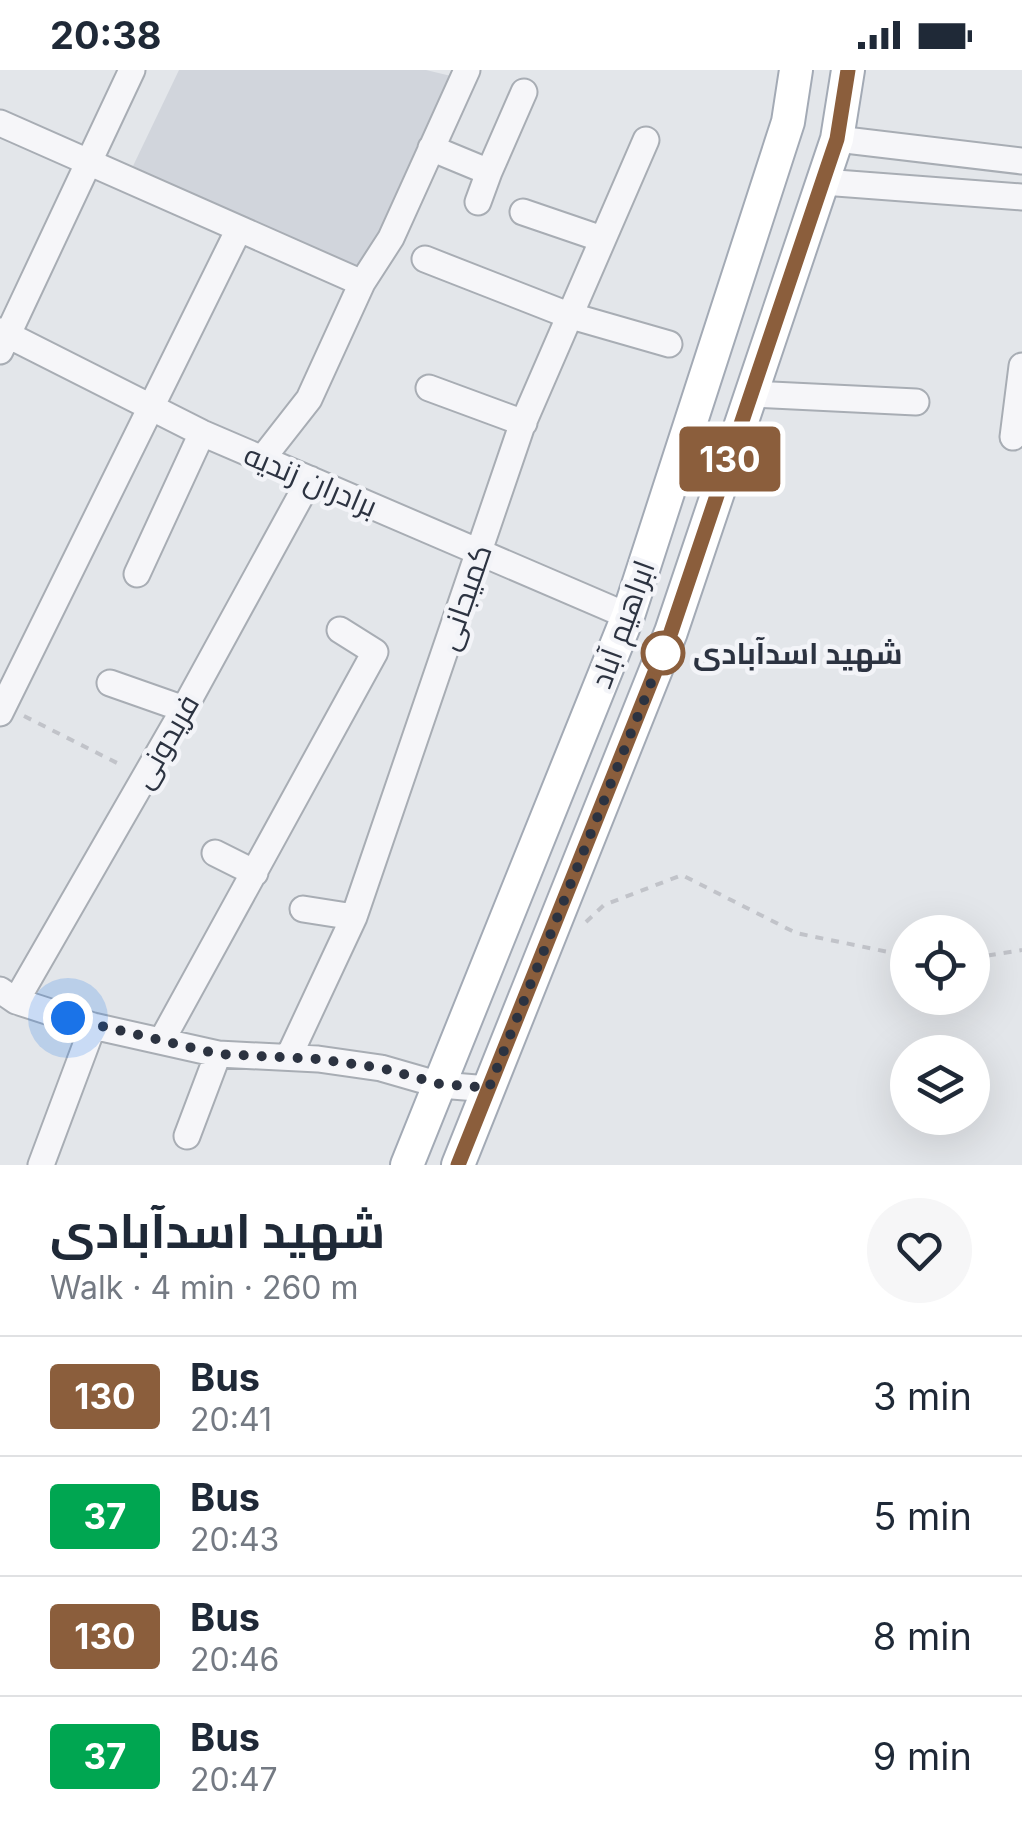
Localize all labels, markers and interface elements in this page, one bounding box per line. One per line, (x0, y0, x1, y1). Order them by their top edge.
text: 20:38 (50, 12, 162, 58)
line badge: 130 (672, 426, 788, 492)
street label: برادران زندیه (239, 436, 383, 524)
text: 130 (699, 438, 761, 480)
street label: کمیجانی (429, 539, 500, 655)
street label: ابراهیم آباد (582, 555, 665, 694)
marker: شهید اسدآبادی (642, 632, 684, 674)
place label: شهید اسدآبادی (693, 635, 902, 672)
street label: فریدونی (124, 688, 207, 795)
map controls (890, 915, 990, 1135)
button: locate (890, 915, 990, 1015)
your location (43, 993, 93, 1043)
button: layers (890, 1035, 990, 1135)
button: heart (867, 1198, 972, 1303)
text: شهید اسدآبادی (50, 1201, 385, 1260)
text: Walk · 4 min · 260 m (50, 1268, 359, 1307)
text: Bus (190, 1354, 260, 1400)
text: 3 min (873, 1373, 972, 1419)
text: 130 (74, 1375, 136, 1417)
text: 20:41 (190, 1400, 272, 1439)
text: Bus (190, 1474, 260, 1520)
text: 5 min (873, 1493, 972, 1539)
text: 37 (84, 1495, 126, 1537)
text: 20:43 (190, 1520, 279, 1559)
text: Bus (190, 1594, 260, 1640)
text: 8 min (873, 1613, 972, 1659)
text: 130 (74, 1615, 136, 1657)
text: 20:46 (190, 1640, 279, 1679)
text: Bus (190, 1714, 260, 1760)
text: 9 min (873, 1733, 972, 1779)
text: 37 (84, 1735, 126, 1777)
text: 20:47 (190, 1760, 278, 1799)

